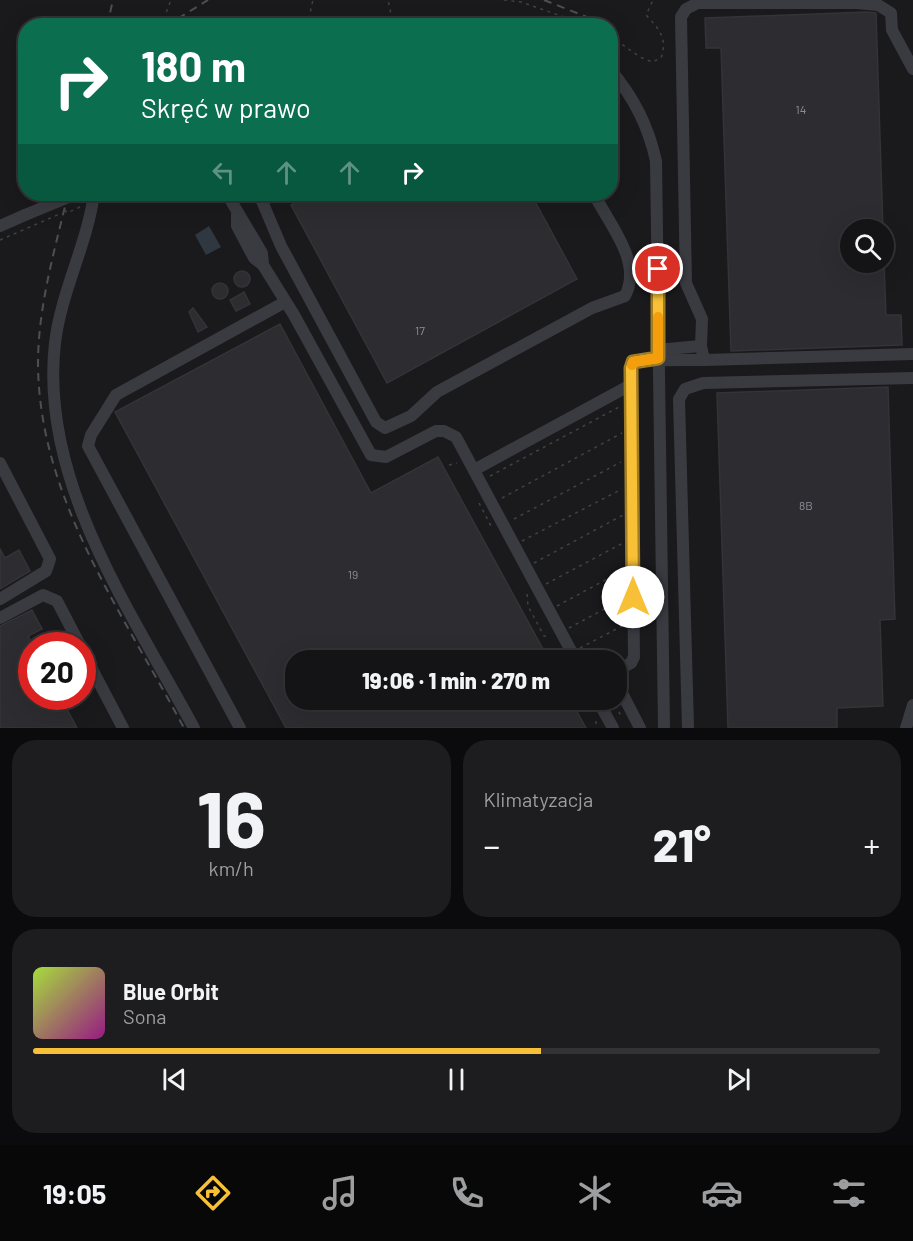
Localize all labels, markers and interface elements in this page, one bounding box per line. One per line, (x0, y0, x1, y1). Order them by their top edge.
text: 180 m (141, 40, 246, 90)
icon: right (42, 42, 120, 120)
text: Skręć w prawo (141, 91, 311, 123)
house number: 14 (796, 102, 806, 116)
icon: left (207, 156, 240, 189)
icon: ahead (270, 156, 303, 189)
icon: ahead (333, 156, 366, 189)
icon: right (396, 156, 429, 189)
map controls (840, 219, 894, 273)
button: search (840, 219, 894, 273)
pin (632, 243, 683, 294)
icon: arrive (641, 252, 674, 285)
house number: 17 (415, 323, 425, 337)
house number: 8B (799, 498, 813, 512)
position arrow (601, 565, 665, 629)
house number: 19 (348, 567, 358, 581)
speed limit sign: 20 (18, 632, 96, 710)
text: 19:06 · 1 min · 270 m (362, 667, 550, 693)
text: 16 (197, 770, 266, 864)
text: Klimatyzacja (484, 787, 593, 811)
text: 21° (653, 817, 711, 871)
text: − (484, 825, 500, 865)
text: + (863, 825, 880, 865)
text: km/h (209, 856, 254, 880)
text: Blue Orbit (123, 978, 219, 1004)
text: Sona (123, 1004, 167, 1028)
icon: previous (158, 1063, 191, 1096)
icon: pause (440, 1063, 473, 1096)
icon: next (722, 1063, 755, 1096)
icon: directions (192, 1172, 234, 1214)
icon: music (319, 1172, 361, 1214)
icon: phone (446, 1172, 488, 1214)
icon: climate (574, 1172, 616, 1214)
icon: car (701, 1172, 743, 1214)
icon: filters (828, 1172, 870, 1214)
text: 19:05 (43, 1177, 106, 1209)

